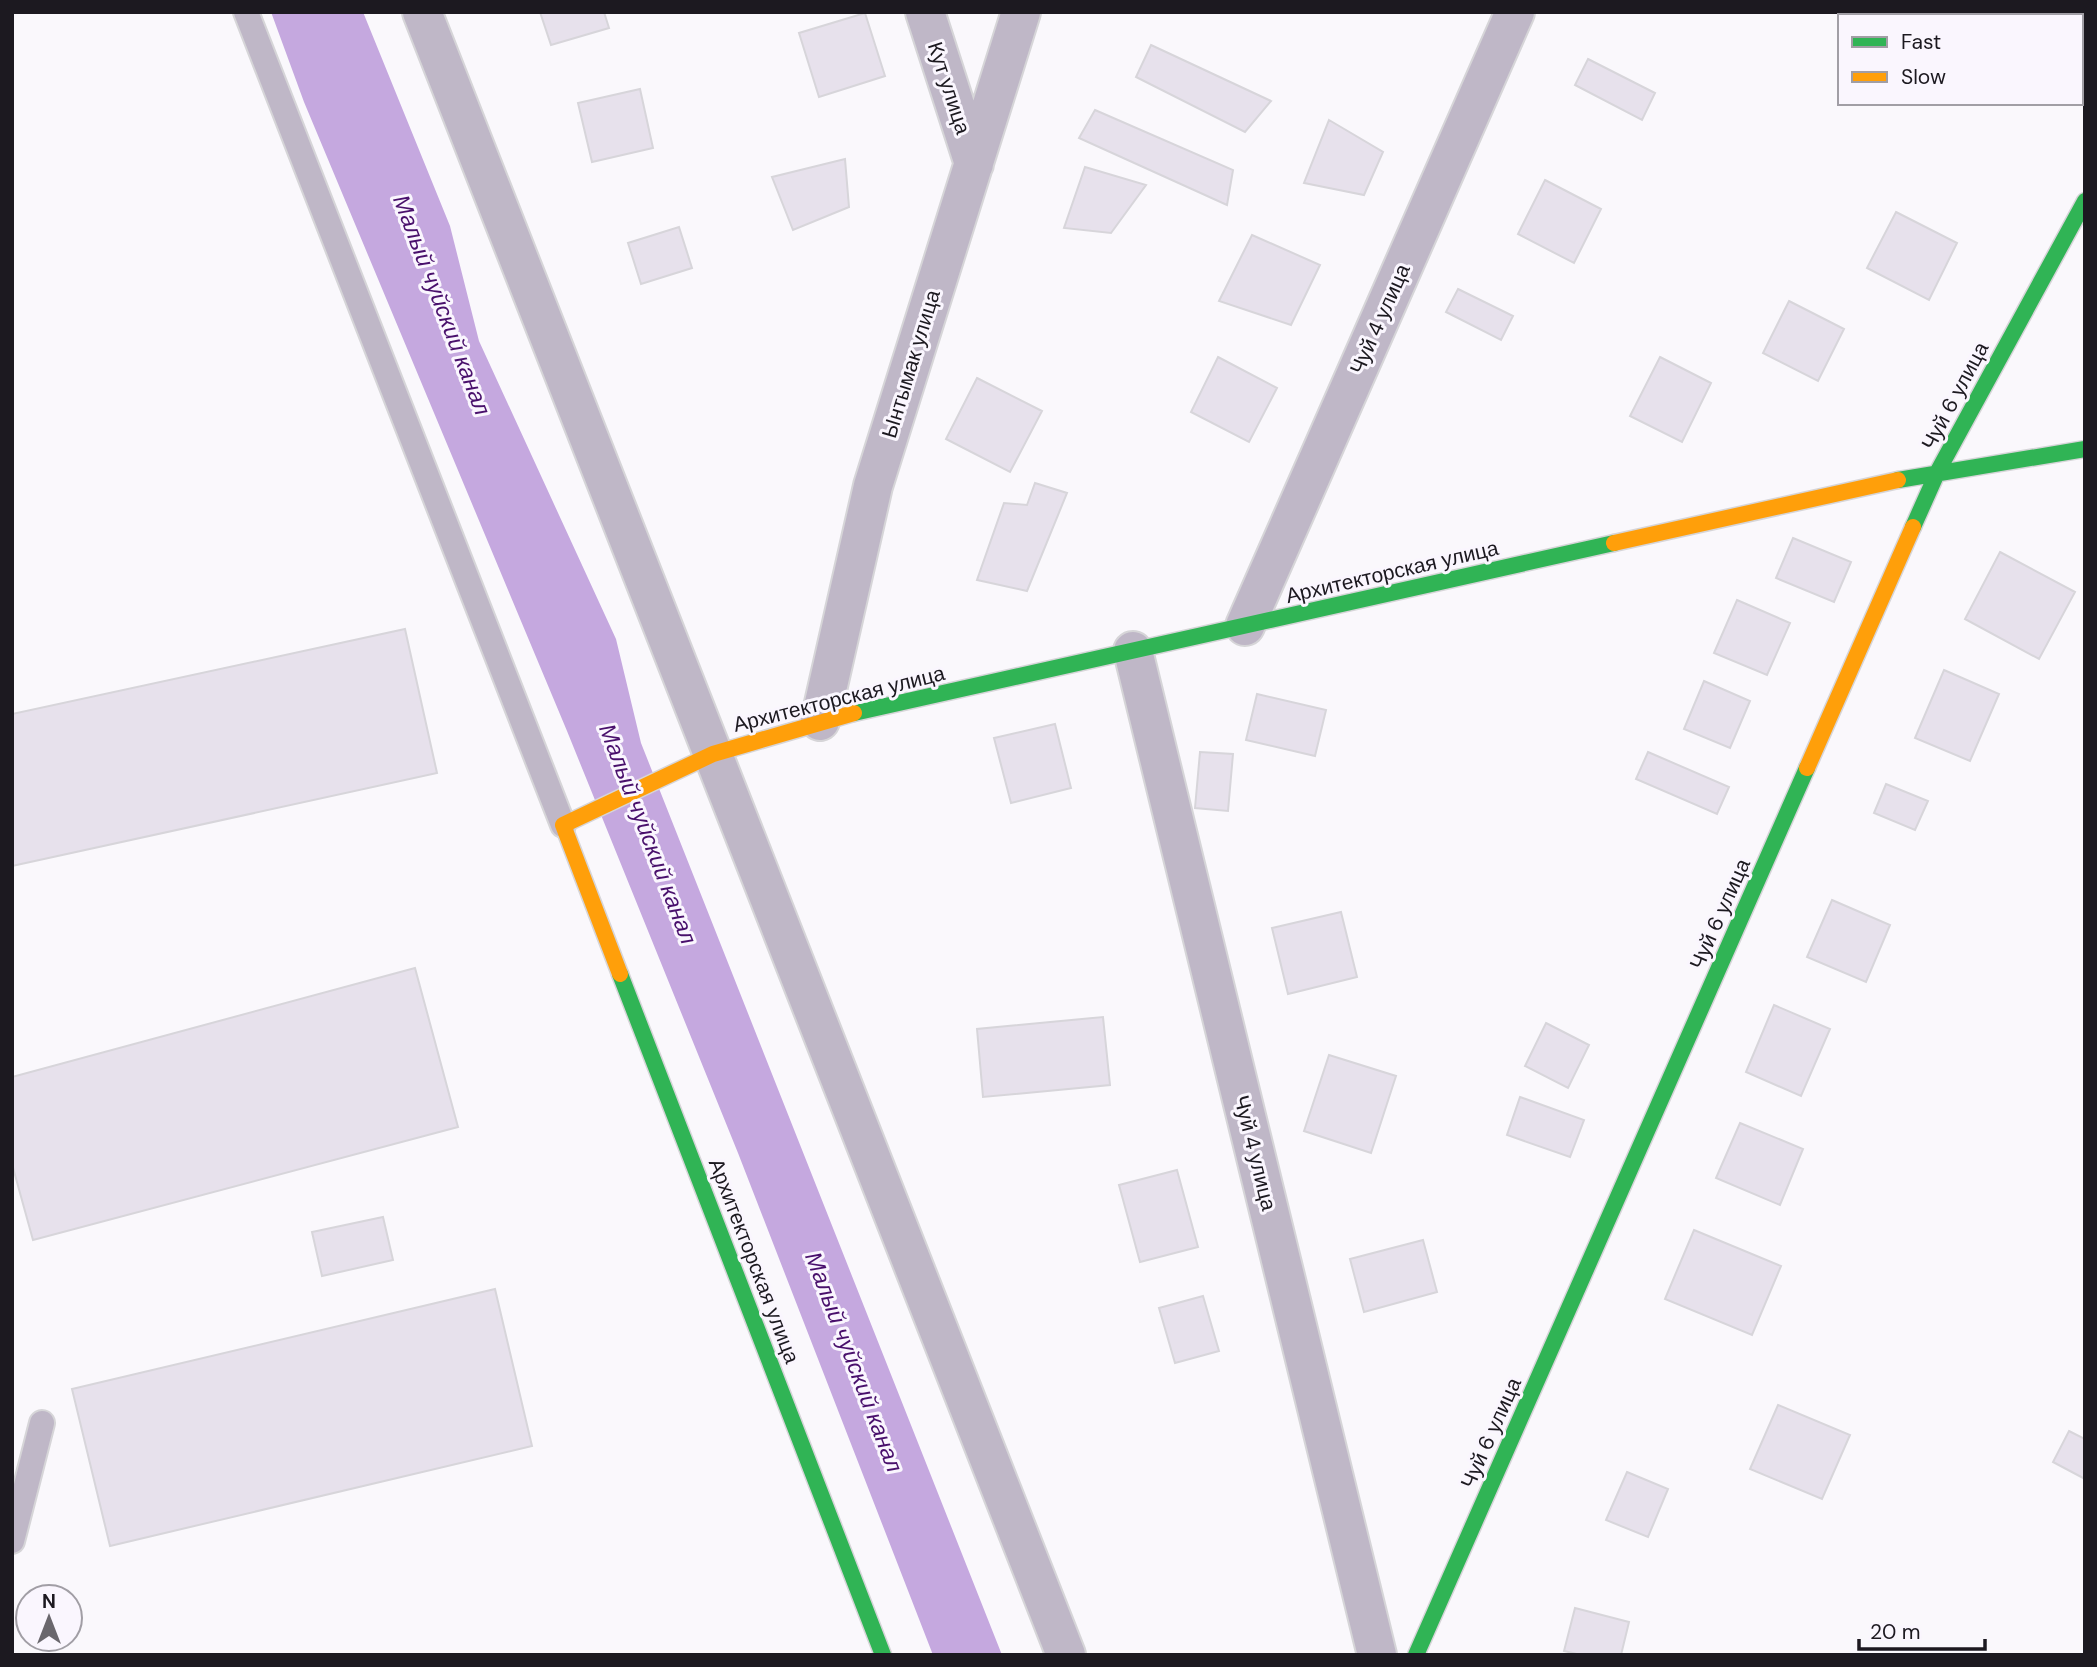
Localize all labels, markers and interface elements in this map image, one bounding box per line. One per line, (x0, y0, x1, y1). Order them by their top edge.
legend (1838, 14, 2083, 105)
text: Fast (1901, 28, 1941, 56)
street label: Кут улица (921, 38, 977, 138)
text: Slow (1901, 63, 1946, 91)
water label: Малый чуйский канал (386, 191, 498, 419)
street label: Чуй 4 улица (1343, 259, 1417, 379)
street label: Ынтымак улица (875, 286, 947, 442)
street label: Чуй 6 улица (1915, 337, 1995, 455)
street label: Архитекторская улица (1283, 534, 1501, 610)
street label: Архитекторская улица (730, 659, 948, 739)
water label: Малый чуйский канал (592, 720, 704, 948)
street label: Чуй 6 улица (1683, 854, 1757, 974)
street label: Чуй 4 улица (1227, 1092, 1283, 1214)
street label: Архитекторская улица (702, 1154, 806, 1368)
water label: Малый чуйский канал (798, 1248, 910, 1476)
street label: Чуй 6 улица (1454, 1373, 1528, 1493)
north arrow (14, 1583, 84, 1653)
text: N (42, 1589, 56, 1614)
scale bar (1859, 1608, 1985, 1652)
text: 20 m (1870, 1618, 1921, 1646)

